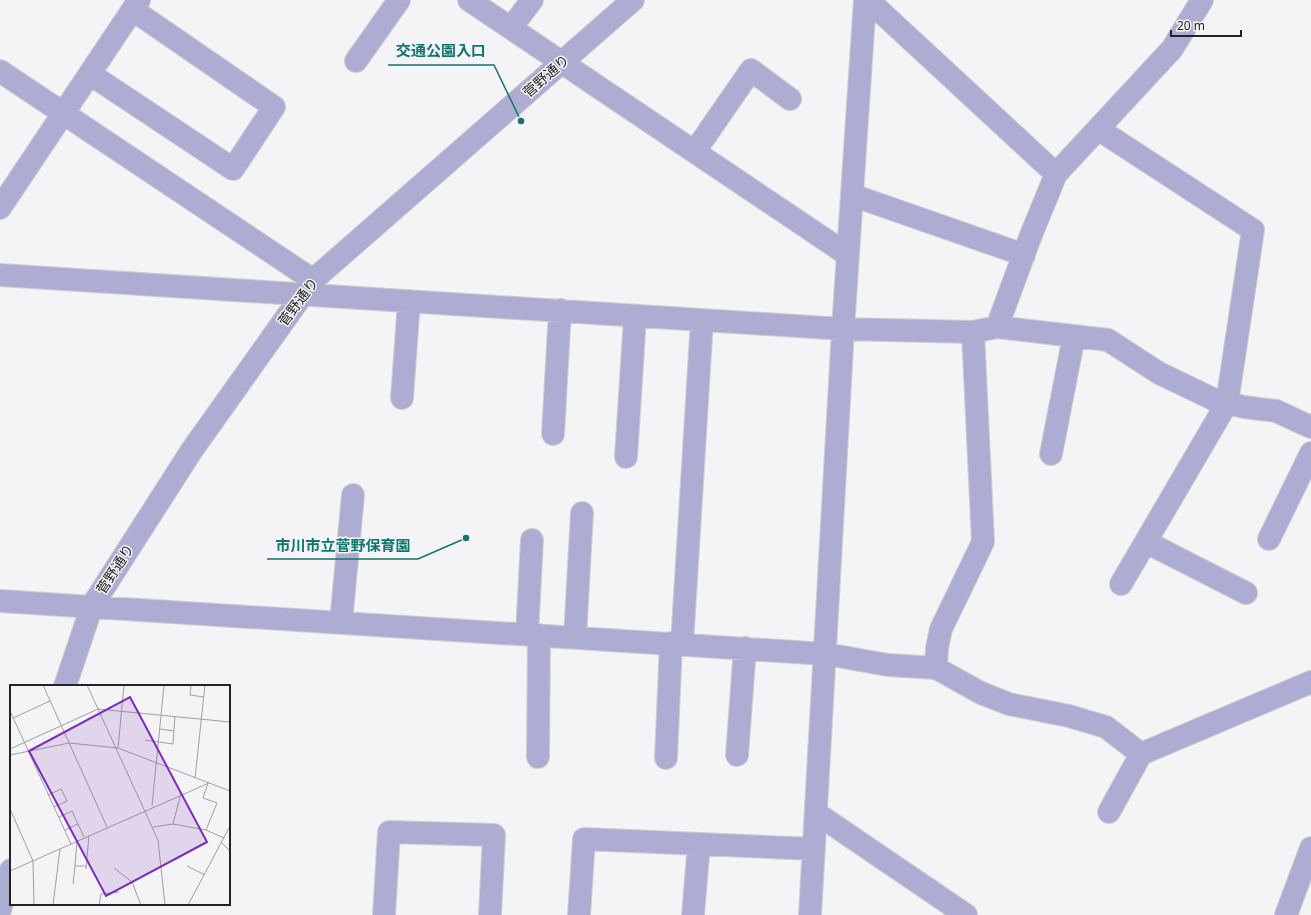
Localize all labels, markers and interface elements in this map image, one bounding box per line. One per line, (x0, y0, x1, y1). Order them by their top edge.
scale bar (1171, 12, 1241, 38)
text: 20 m (1177, 17, 1205, 34)
callout: 交通公園入口 (388, 38, 494, 65)
text: 交通公園入口 (396, 40, 486, 60)
street label: 菅野通り (518, 50, 573, 101)
street label: 菅野通り (273, 274, 322, 330)
callout: 市川市立菅野保育園 (267, 532, 418, 559)
text: 市川市立菅野保育園 (275, 535, 411, 555)
street label: 菅野通り (91, 540, 138, 597)
inset map (10, 685, 230, 905)

